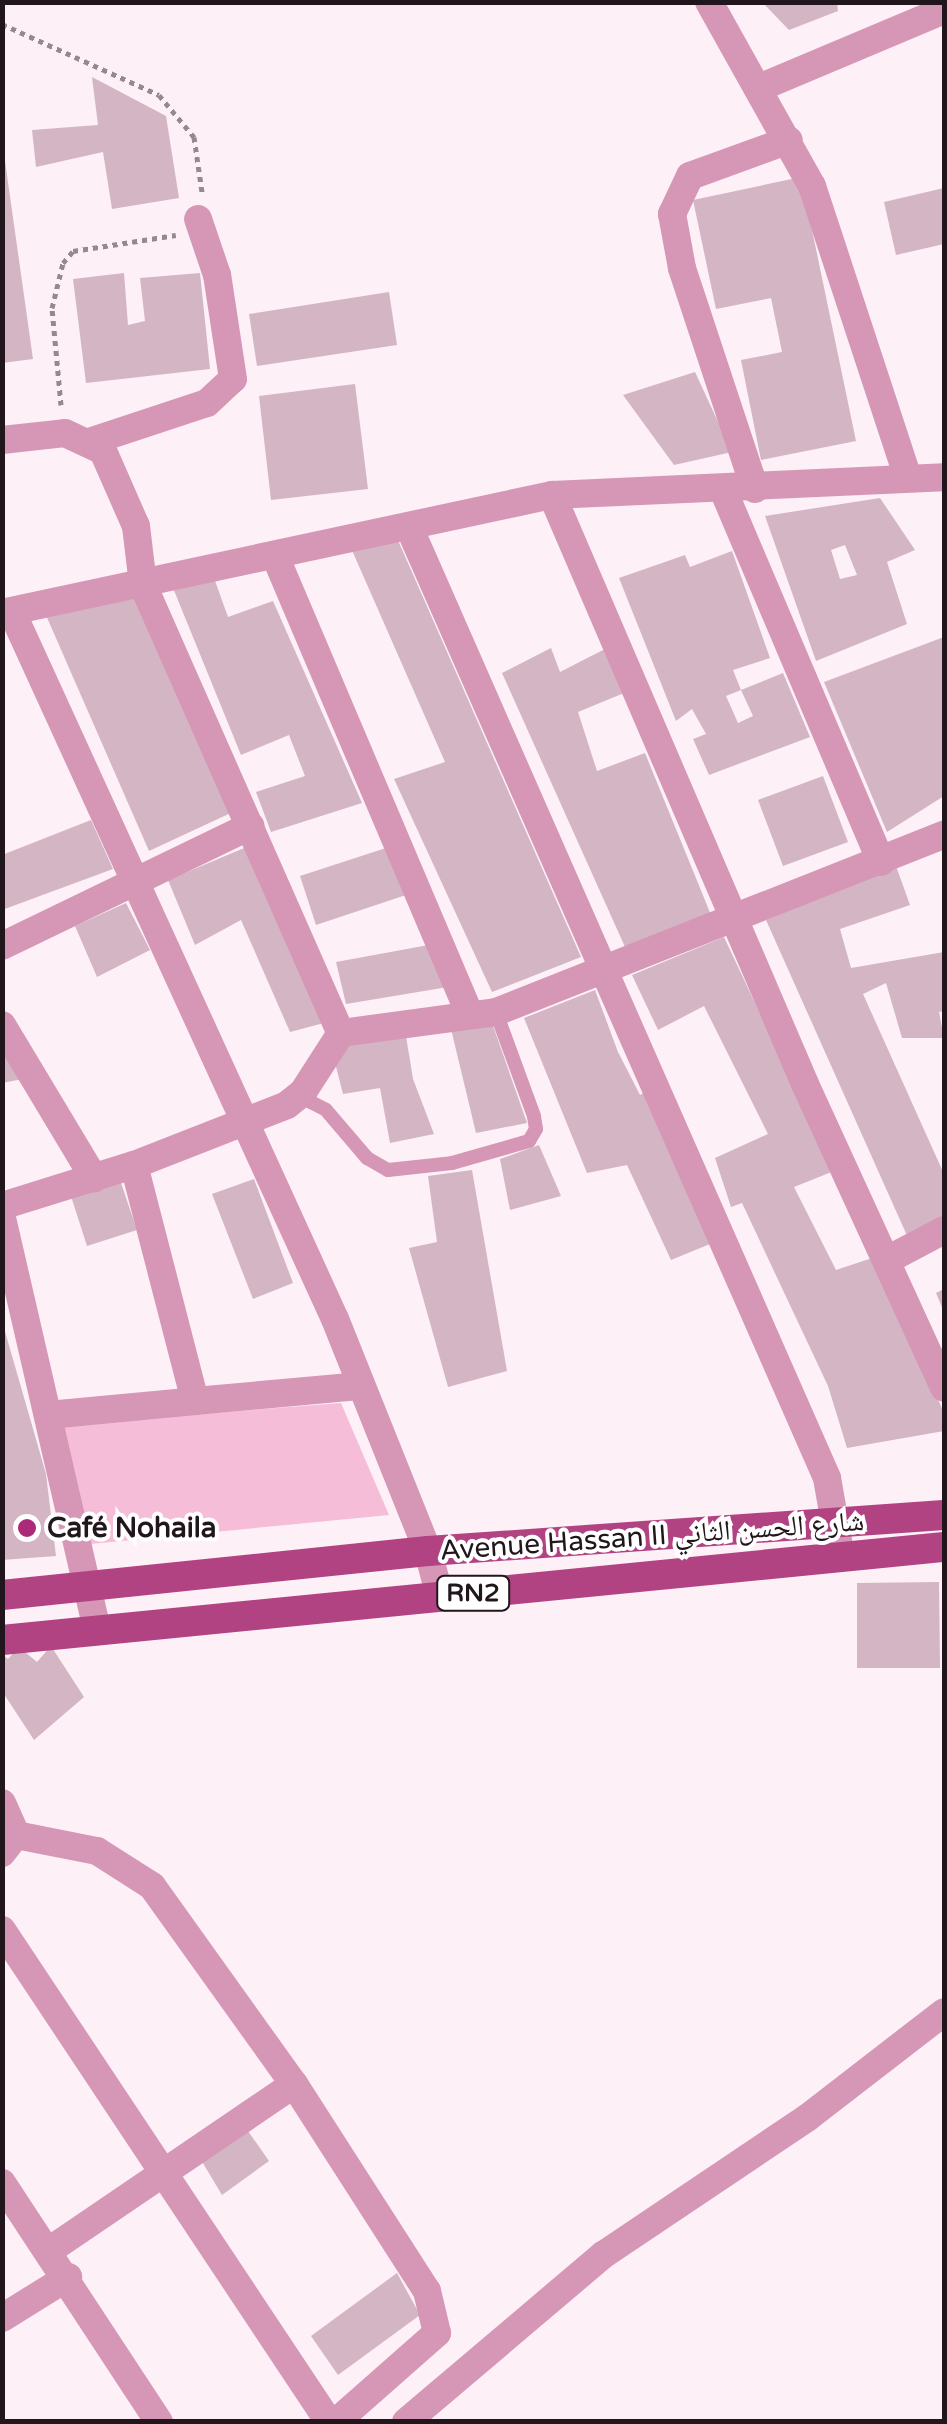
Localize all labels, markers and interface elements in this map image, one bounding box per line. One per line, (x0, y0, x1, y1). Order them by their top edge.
street label: Avenue Hassan II شارع الحسن الثاني (439, 1504, 865, 1568)
place label: Café Nohaila (47, 1511, 216, 1545)
marker: Café Nohaila (16, 1517, 38, 1539)
road number: RN2 (436, 1573, 510, 1613)

